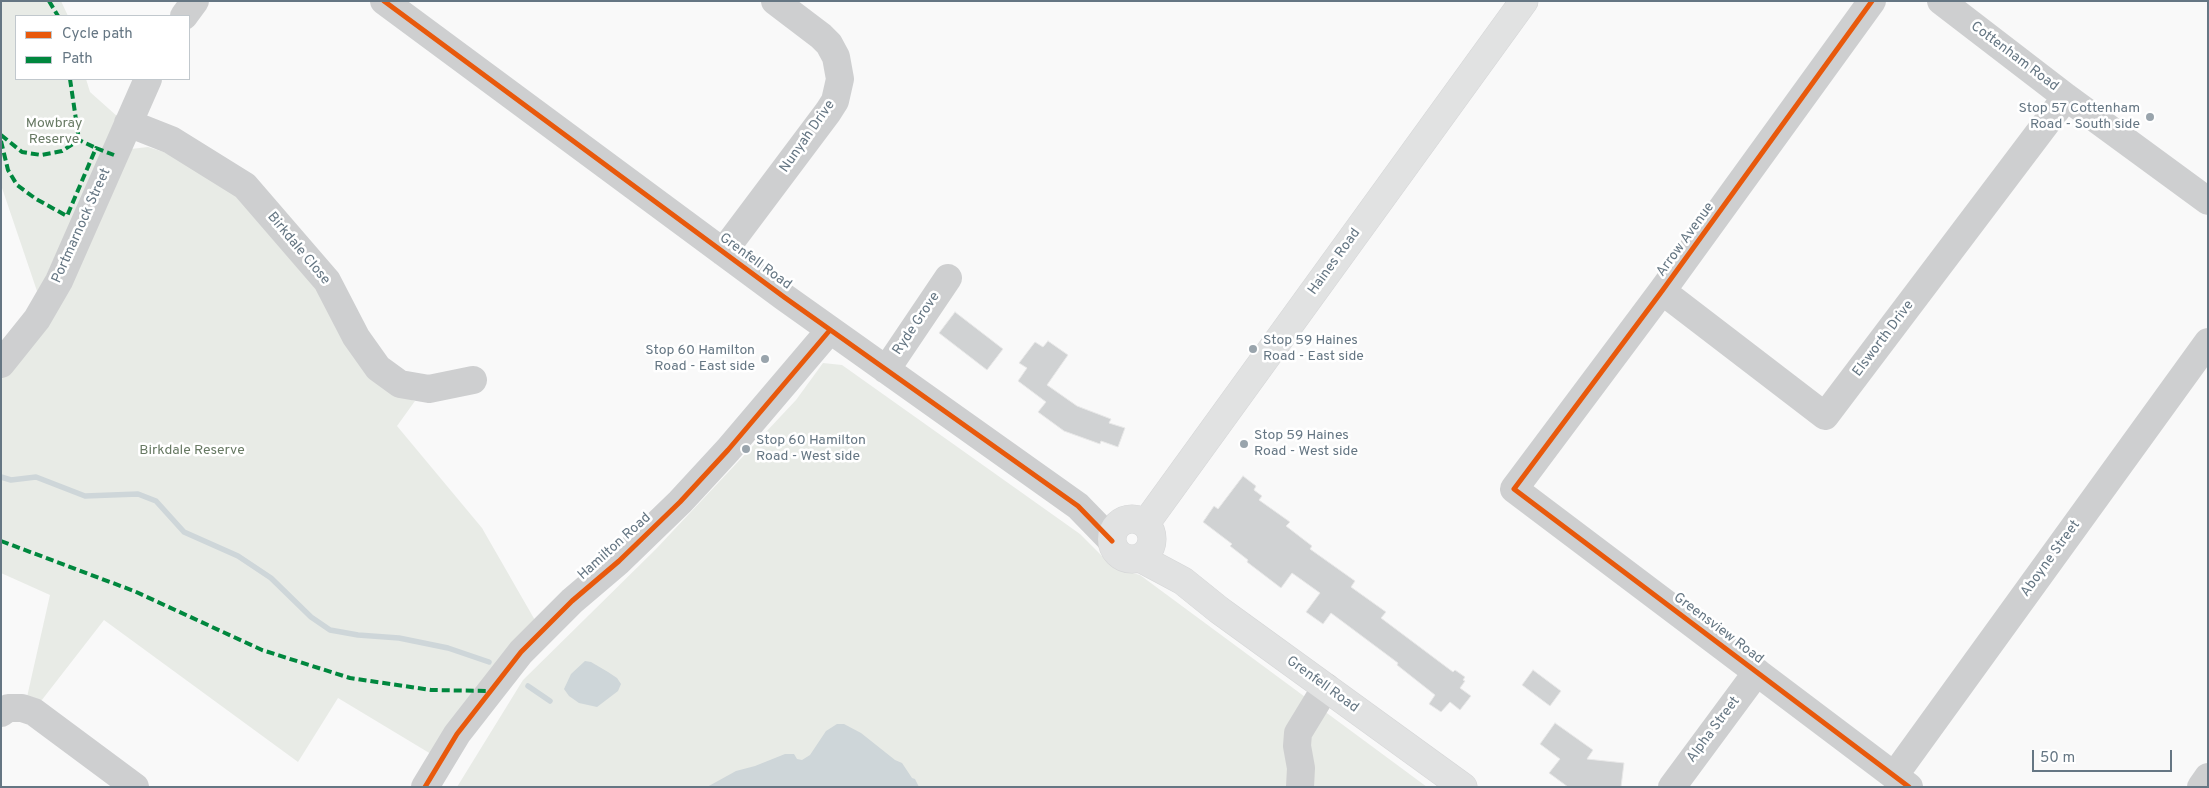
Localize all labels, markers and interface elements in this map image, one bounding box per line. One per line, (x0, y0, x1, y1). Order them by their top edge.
legend (15, 15, 190, 80)
street label: Cottenham Road (1967, 19, 2061, 95)
text: Cycle path (62, 25, 133, 44)
text: Path (62, 50, 93, 69)
street label: Nunyah Drive (777, 98, 839, 176)
place label: Stop 57 Cottenham Road - South side (2019, 101, 2140, 134)
marker: Stop 57 Cottenham Road - South side (2144, 111, 2156, 123)
park label: Mowbray Reserve (26, 116, 82, 148)
street label: Portmarnock Street (49, 166, 115, 286)
street label: Arrow Avenue (1653, 200, 1719, 280)
street label: Birkdale Close (263, 209, 333, 289)
street label: Haines Road (1305, 225, 1365, 299)
street label: Grenfell Road (716, 230, 794, 294)
street label: Ryde Grove (890, 289, 944, 359)
street label: Elsworth Drive (1850, 298, 1918, 380)
place label: Stop 59 Haines Road - East side (1263, 333, 1364, 366)
place label: Stop 60 Hamilton Road - East side (645, 343, 755, 376)
marker: Stop 59 Haines Road - East side (1247, 343, 1259, 355)
marker: Stop 60 Hamilton Road - East side (759, 353, 771, 365)
place label: Stop 59 Haines Road - West side (1254, 428, 1358, 461)
place label: Stop 60 Hamilton Road - West side (756, 433, 866, 466)
marker: Stop 59 Haines Road - West side (1238, 438, 1250, 450)
park label: Birkdale Reserve (139, 443, 245, 459)
marker: Stop 60 Hamilton Road - West side (740, 443, 752, 455)
street label: Hamilton Road (575, 510, 655, 584)
street label: Aboyne Street (2018, 518, 2084, 600)
street label: Greensview Road (1670, 590, 1766, 668)
street label: Grenfell Road (1283, 653, 1361, 717)
street label: Alpha Street (1684, 694, 1744, 766)
scale bar (2034, 740, 2174, 772)
text: 50 m (2040, 749, 2075, 768)

